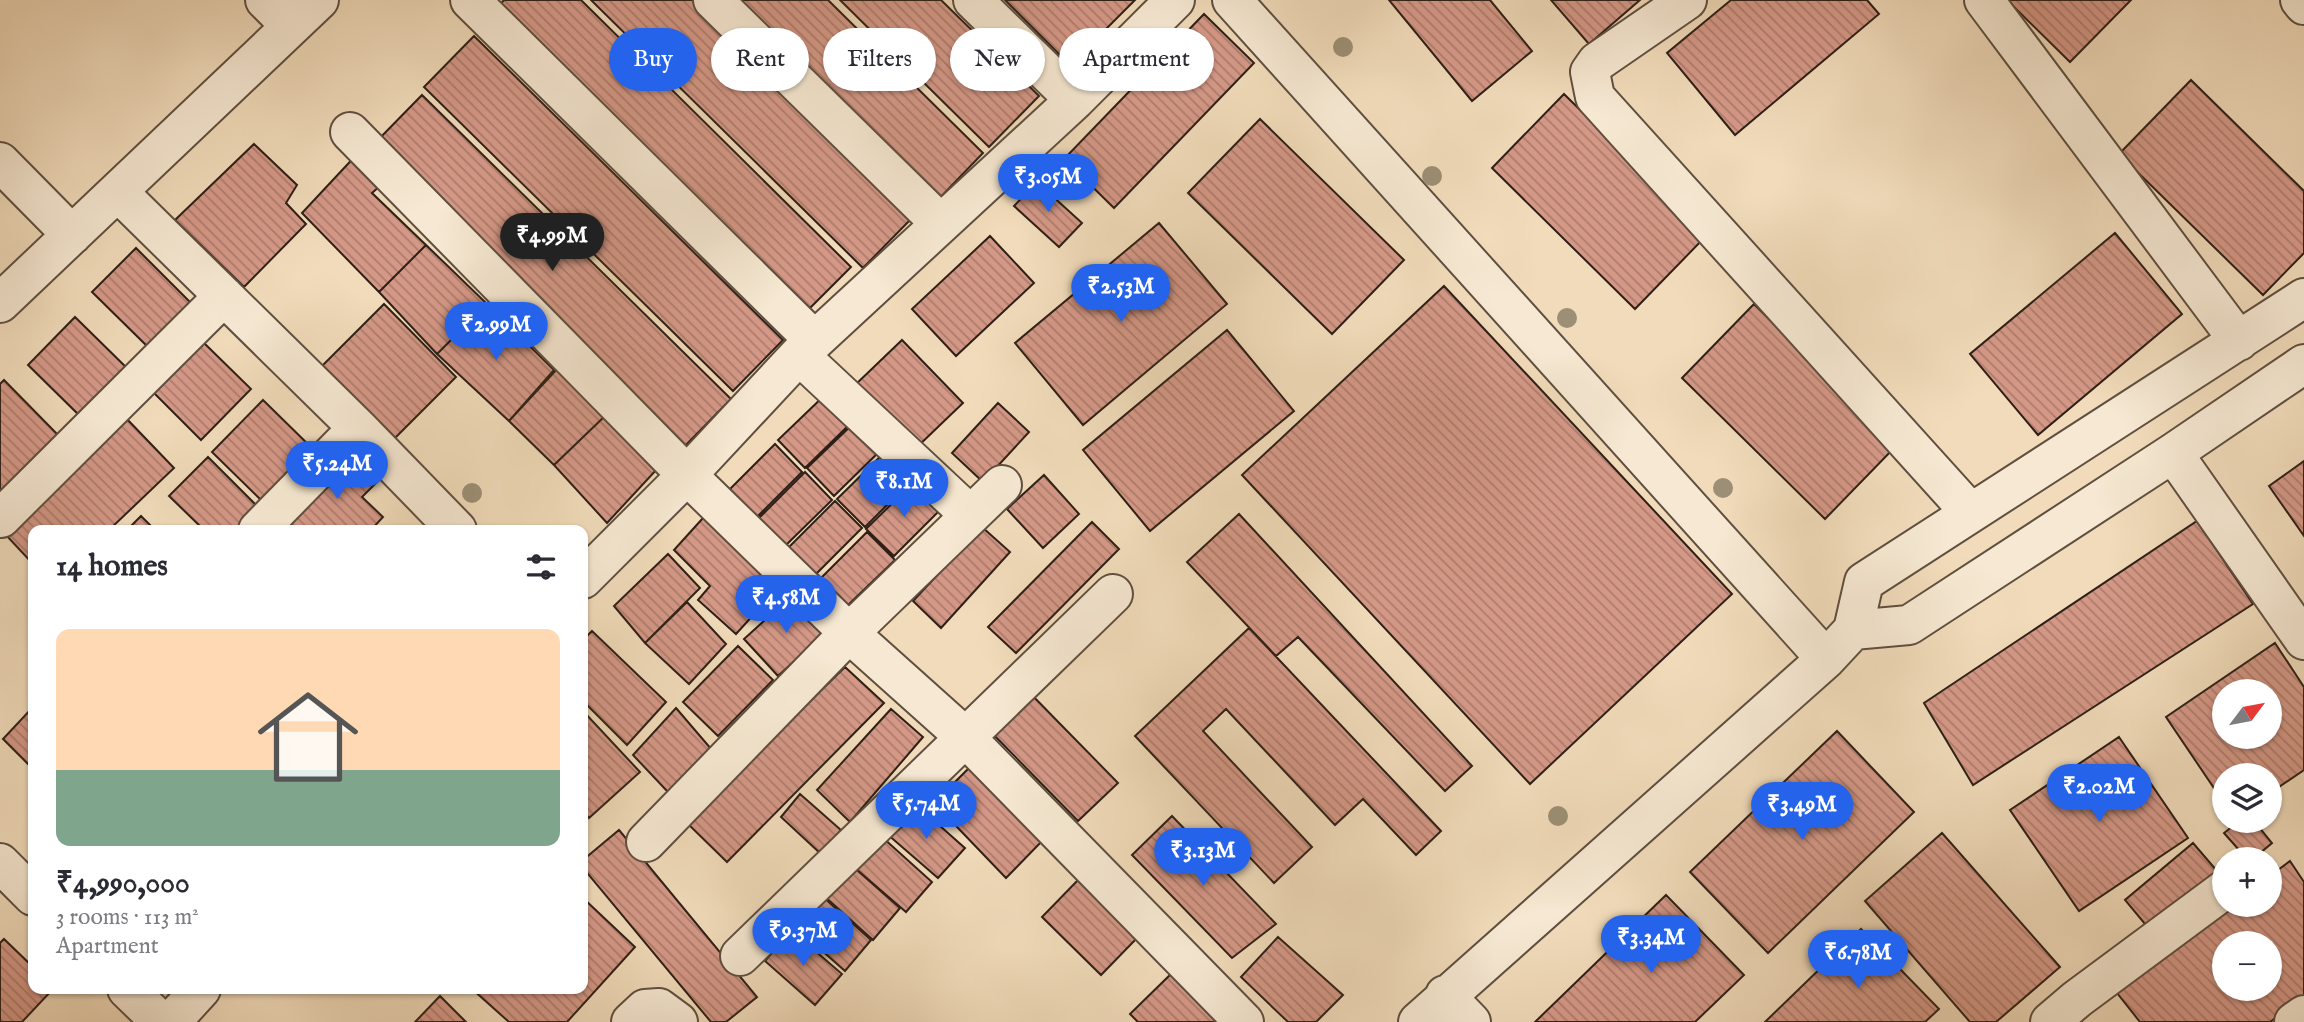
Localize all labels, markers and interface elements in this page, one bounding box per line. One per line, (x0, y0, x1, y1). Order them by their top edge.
chip: Buy (609, 28, 697, 91)
chip: Rent (711, 28, 809, 91)
chip: Filters (823, 28, 936, 91)
chip: New (950, 28, 1045, 91)
chip: Apartment (1059, 28, 1214, 91)
pin: ₹3.05M (991, 154, 1105, 214)
text: ₹3.05M (1014, 162, 1082, 191)
pin: ₹4.99M (495, 214, 609, 273)
text: ₹4.99M (516, 221, 588, 250)
pin: ₹2.53M (1064, 264, 1178, 324)
text: ₹2.53M (1087, 272, 1155, 301)
pin: ₹2.99M (439, 302, 553, 362)
text: ₹2.99M (461, 310, 531, 339)
pin: ₹5.24M (280, 442, 394, 501)
text: ₹5.24M (302, 449, 372, 478)
pin: ₹8.1M (855, 460, 953, 519)
text: ₹8.1M (875, 467, 933, 496)
text: 14 homes (56, 548, 168, 586)
icon: filters (522, 548, 560, 586)
pin: ₹4.58M (729, 576, 843, 635)
text: ₹4.58M (752, 583, 820, 612)
icon: home (245, 674, 371, 800)
north arrow (2212, 679, 2282, 749)
map controls (2212, 679, 2282, 1001)
button: layers (2212, 763, 2282, 833)
pin: ₹2.02M (2042, 764, 2156, 824)
text: ₹2.02M (2063, 772, 2135, 801)
pin: ₹5.74M (869, 782, 983, 841)
pin: ₹3.49M (1745, 782, 1859, 842)
text: ₹5.74M (892, 789, 960, 818)
text: ₹3.49M (1767, 790, 1837, 819)
pin: ₹3.13M (1146, 828, 1260, 888)
text: ₹3.13M (1170, 836, 1236, 865)
button: + (2212, 847, 2282, 917)
text: ₹4,990,000 (56, 865, 190, 903)
text: 3 rooms · 113 m² (56, 903, 199, 932)
pin: ₹9.37M (746, 908, 860, 968)
text: ₹9.37M (768, 916, 838, 945)
pin: ₹3.34M (1594, 916, 1708, 975)
text: ₹3.34M (1617, 923, 1685, 952)
pin: ₹6.78M (1801, 930, 1915, 990)
button: − (2212, 931, 2282, 1001)
text: Apartment (56, 932, 159, 961)
text: ₹6.78M (1824, 938, 1892, 967)

